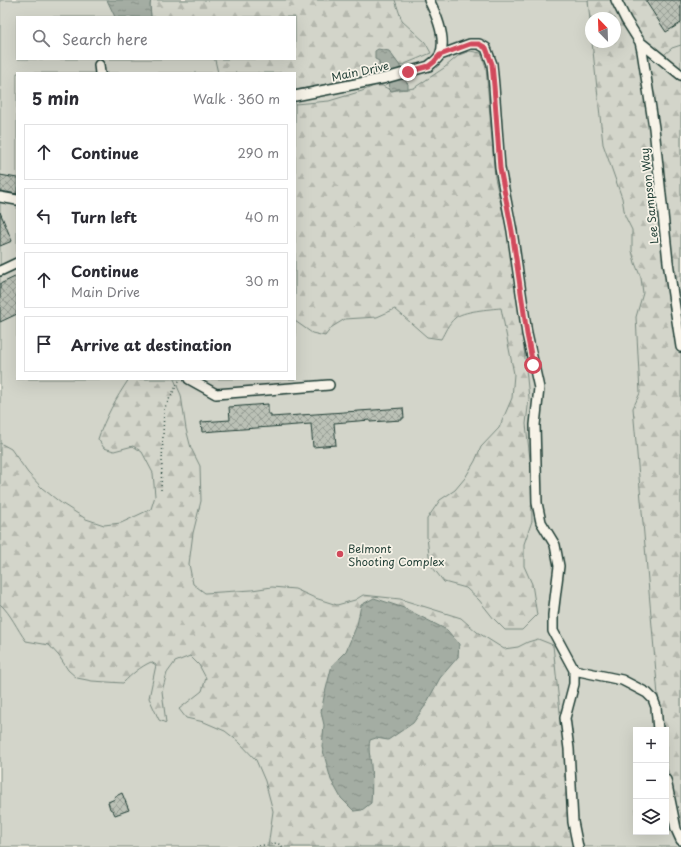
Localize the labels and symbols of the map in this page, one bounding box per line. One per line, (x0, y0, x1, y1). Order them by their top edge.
north arrow (585, 12, 621, 48)
street label: Main Drive (330, 57, 390, 85)
route end (399, 63, 417, 81)
street label: Lee Sampson Way (636, 147, 662, 245)
route start (524, 356, 542, 374)
place label: Belmont Shooting Complex (348, 540, 445, 570)
marker: Belmont Shooting Complex (335, 549, 345, 559)

